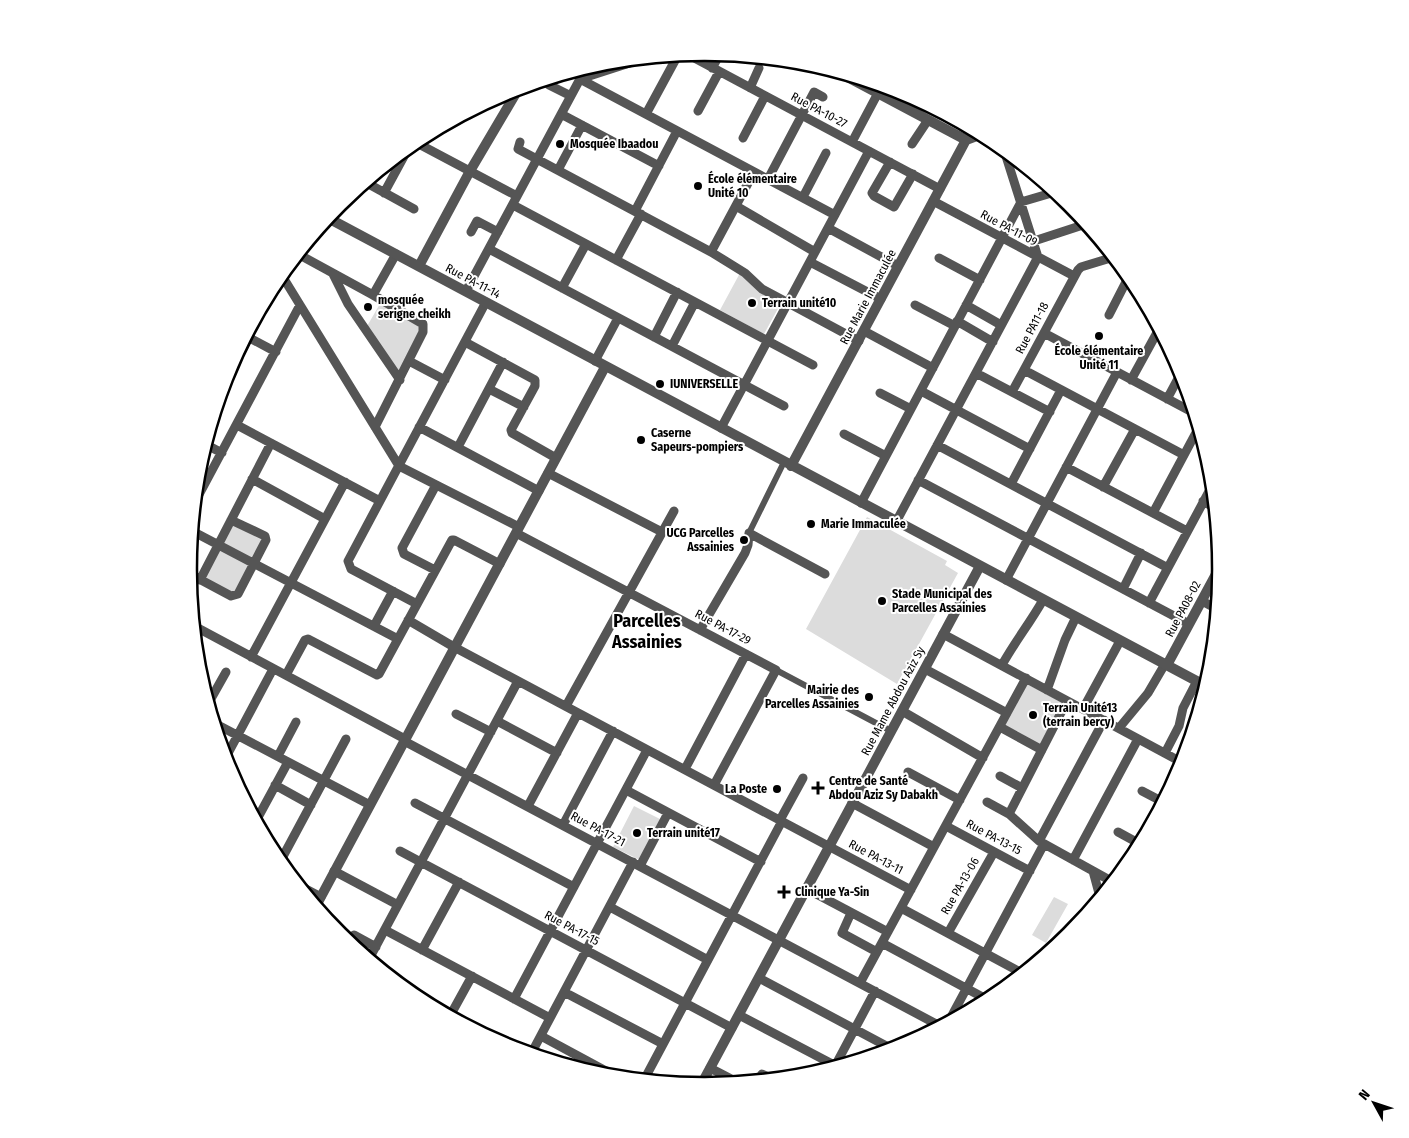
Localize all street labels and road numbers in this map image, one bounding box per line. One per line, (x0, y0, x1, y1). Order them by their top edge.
street label: Rue PA-10-27 (789, 89, 850, 131)
street label: Rue PA-11-09 (978, 207, 1040, 249)
street label: Rue Marie Immaculée (837, 247, 899, 347)
street label: Rue PA-11-14 (443, 261, 503, 301)
street label: Rue PA11-18 (1013, 300, 1051, 356)
street label: Rue PA08-02 (1162, 579, 1204, 639)
street label: Rue PA-17-29 (693, 606, 753, 648)
street label: Rue Mame Abdou Aziz Sy (858, 644, 928, 758)
street label: Rue PA-17-21 (568, 809, 628, 849)
street label: Rue PA-13-15 (964, 817, 1025, 858)
street label: Rue PA-13-11 (846, 837, 906, 877)
street label: Rue PA-13-06 (938, 855, 982, 917)
street label: Rue PA-17-15 (542, 908, 602, 949)

